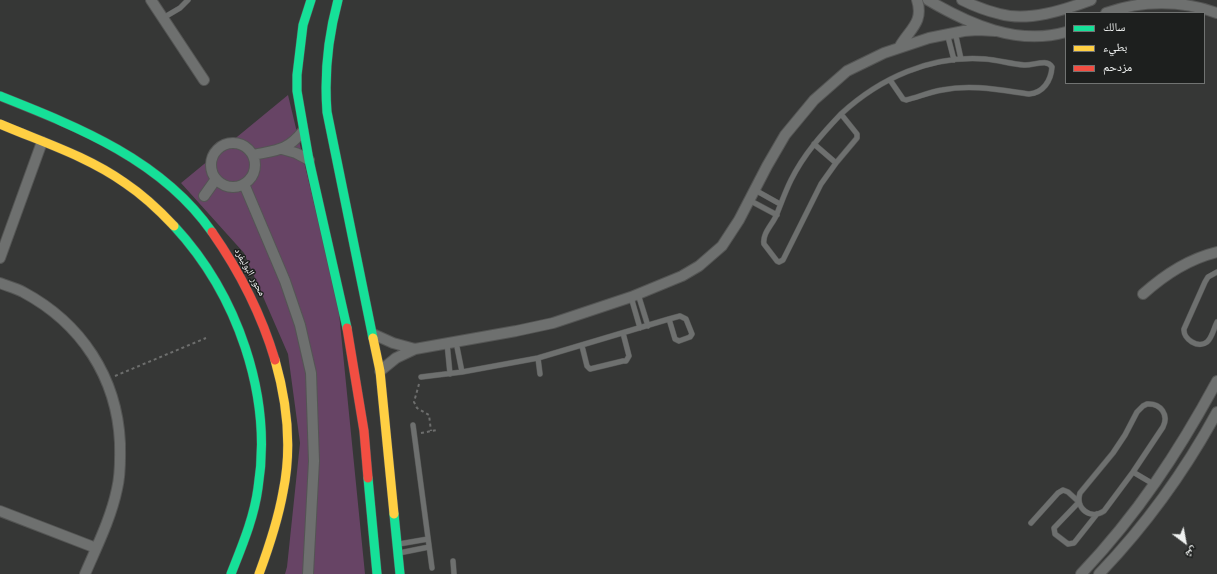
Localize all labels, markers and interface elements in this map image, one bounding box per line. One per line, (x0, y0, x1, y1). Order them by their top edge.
legend (1065, 12, 1205, 84)
text: سالك (1103, 20, 1125, 34)
text: بطيء (1103, 40, 1127, 54)
text: مزدحم (1103, 60, 1132, 74)
street label: محور البوليفرد (232, 246, 268, 298)
north arrow (1165, 522, 1205, 562)
text: ش (1183, 544, 1200, 561)

